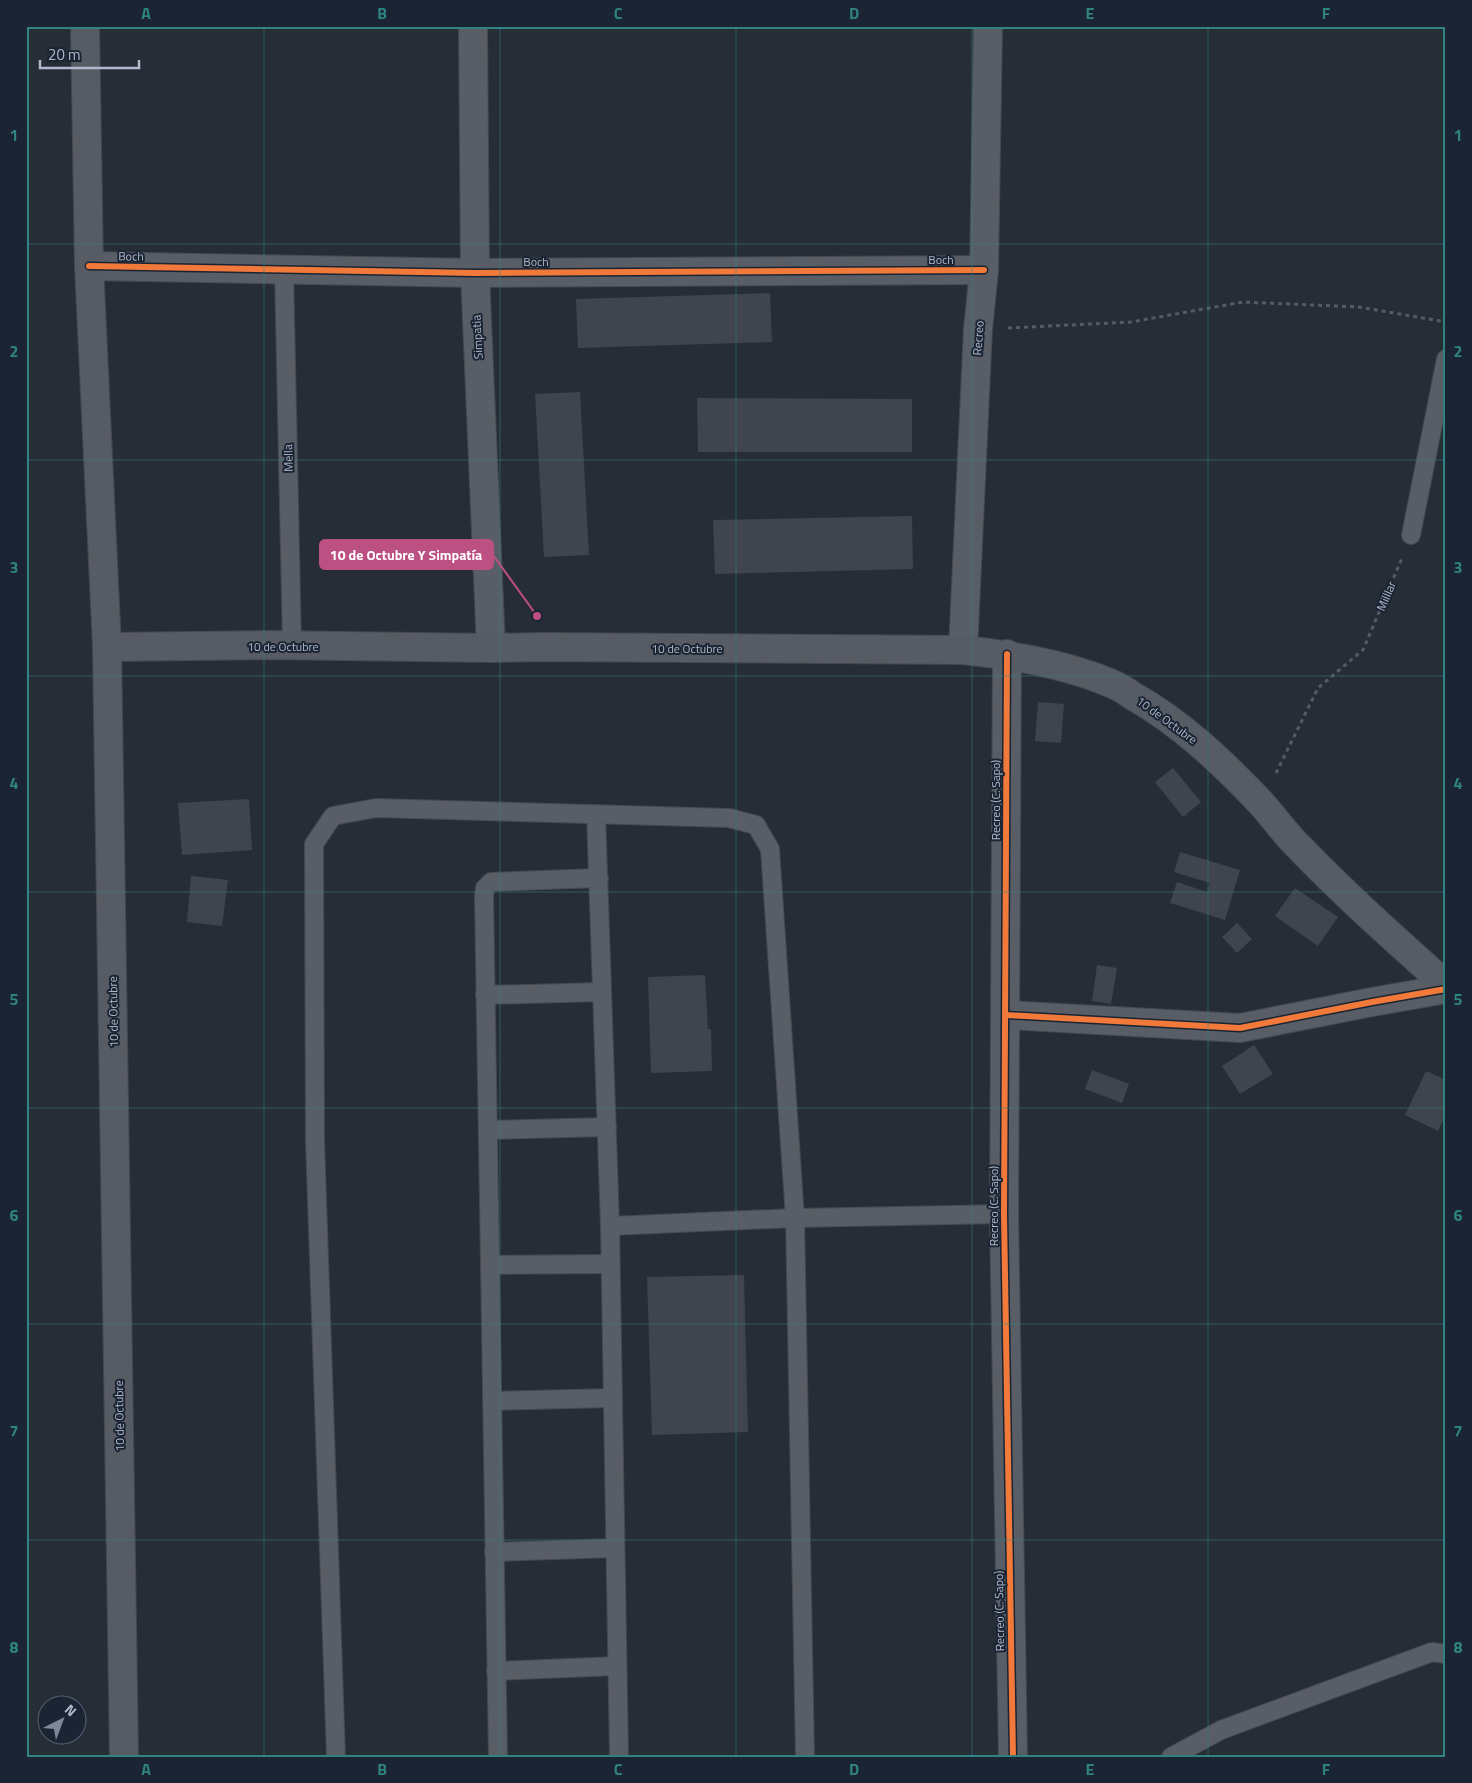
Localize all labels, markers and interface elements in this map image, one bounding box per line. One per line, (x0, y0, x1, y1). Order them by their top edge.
text: A (141, 1, 151, 25)
text: B (377, 1, 387, 25)
text: C (614, 1, 623, 25)
text: D (849, 1, 859, 25)
text: E (1086, 1, 1095, 25)
text: F (1322, 1, 1331, 25)
scale bar (40, 38, 139, 70)
text: 20 m (48, 43, 81, 66)
text: 1 (10, 123, 18, 147)
text: 1 (1454, 123, 1462, 147)
street label: Boch (118, 246, 144, 266)
street label: Boch (928, 250, 954, 269)
street label: Boch (523, 252, 549, 271)
street label: Simpatia (466, 314, 488, 360)
street label: Recreo (967, 320, 989, 356)
text: 2 (10, 339, 18, 363)
text: 2 (1454, 339, 1462, 363)
street label: Mella (278, 444, 298, 472)
callout: 10 de Octubre Y Simpatía (320, 540, 493, 569)
text: 10 de Octubre Y Simpatía (330, 544, 482, 565)
text: 3 (10, 555, 18, 579)
text: 3 (1454, 555, 1462, 579)
street label: Milllar (1371, 578, 1401, 614)
street label: 10 de Octubre (247, 637, 319, 656)
street label: 10 de Octubre (651, 639, 723, 658)
street label: 10 de Octubre (1133, 691, 1201, 749)
street label: Recreo (C. Sapo) (986, 760, 1005, 840)
text: 4 (10, 771, 19, 795)
text: 4 (1454, 771, 1463, 795)
street label: 10 de Octubre (103, 976, 123, 1048)
text: 5 (10, 987, 19, 1011)
text: 5 (1454, 987, 1463, 1011)
street label: Recreo (C. Sapo) (984, 1166, 1003, 1246)
text: 6 (10, 1203, 19, 1227)
text: 6 (1454, 1203, 1463, 1227)
street label: 10 de Octubre (109, 1380, 129, 1452)
text: 7 (10, 1419, 18, 1443)
text: 7 (1454, 1419, 1462, 1443)
street label: Recreo (C. Sapo) (989, 1571, 1009, 1651)
text: 8 (10, 1635, 19, 1659)
text: 8 (1454, 1635, 1463, 1659)
north arrow (38, 1696, 88, 1746)
text: N (60, 1699, 82, 1721)
text: A (141, 1757, 151, 1781)
text: B (377, 1757, 387, 1781)
text: C (614, 1757, 623, 1781)
text: D (849, 1757, 859, 1781)
text: E (1086, 1757, 1095, 1781)
text: F (1322, 1757, 1331, 1781)

